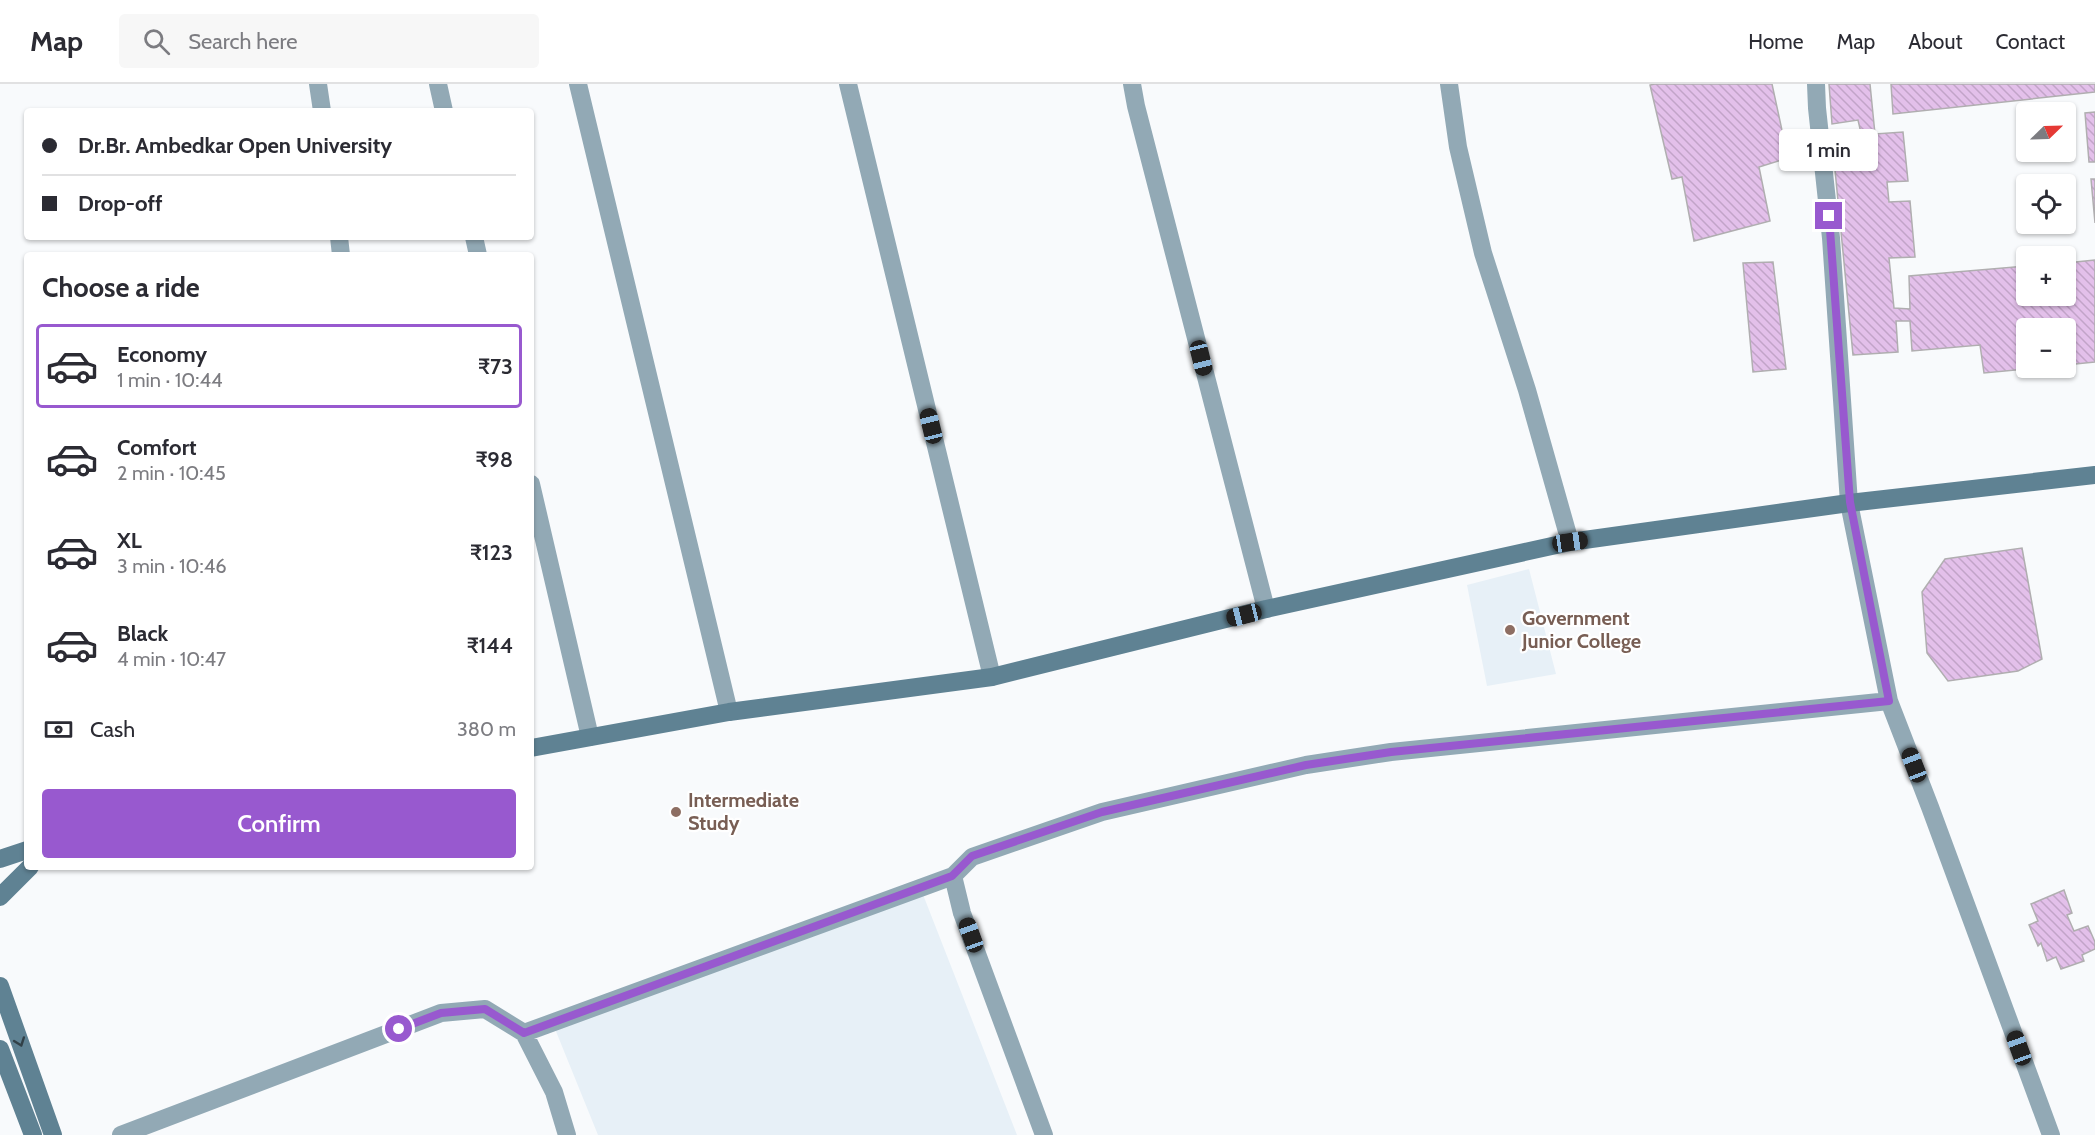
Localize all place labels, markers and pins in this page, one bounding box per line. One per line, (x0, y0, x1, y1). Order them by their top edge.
place label: Government Junior College (1521, 606, 1641, 653)
marker: Government Junior College (1503, 623, 1517, 637)
place label: Intermediate Study (688, 788, 799, 835)
marker: Intermediate Study (669, 805, 683, 819)

